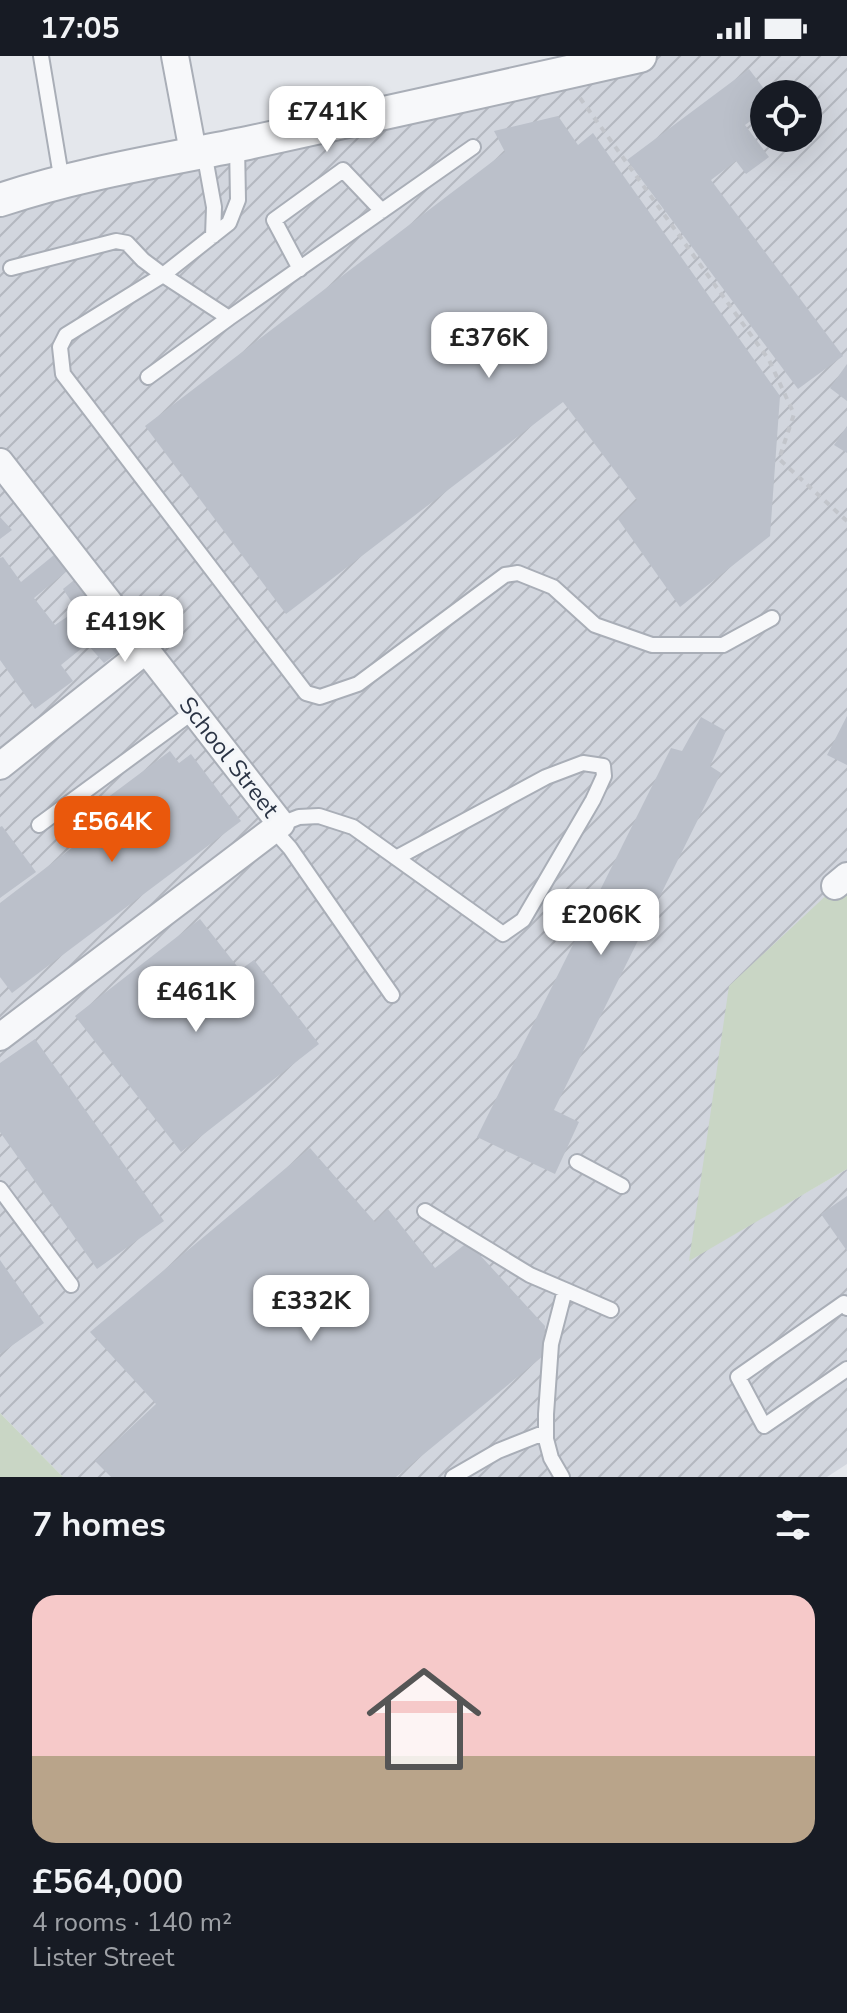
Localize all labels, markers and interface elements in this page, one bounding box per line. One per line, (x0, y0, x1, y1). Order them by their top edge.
text: 17:05 (40, 8, 119, 49)
map controls (750, 80, 822, 152)
button: locate (750, 80, 822, 152)
pin: £741K (271, 86, 383, 154)
text: £741K (287, 94, 367, 129)
pin: £376K (433, 312, 545, 380)
text: £376K (449, 320, 529, 355)
pin: £419K (69, 596, 181, 664)
text: £419K (85, 604, 165, 639)
street label: School Street (172, 690, 287, 824)
pin: £564K (56, 796, 168, 864)
text: £564K (72, 804, 152, 839)
pin: £206K (545, 889, 657, 957)
text: £206K (561, 897, 641, 932)
pin: £461K (140, 966, 252, 1034)
text: £461K (156, 974, 236, 1009)
pin: £332K (255, 1275, 367, 1343)
text: £332K (271, 1283, 351, 1318)
text: 7 homes (32, 1502, 166, 1548)
icon: filters (771, 1503, 815, 1547)
icon: home (352, 1647, 496, 1791)
text: £564,000 (32, 1859, 183, 1905)
text: 4 rooms · 140 m² (32, 1905, 232, 1940)
text: Lister Street (32, 1940, 174, 1975)

